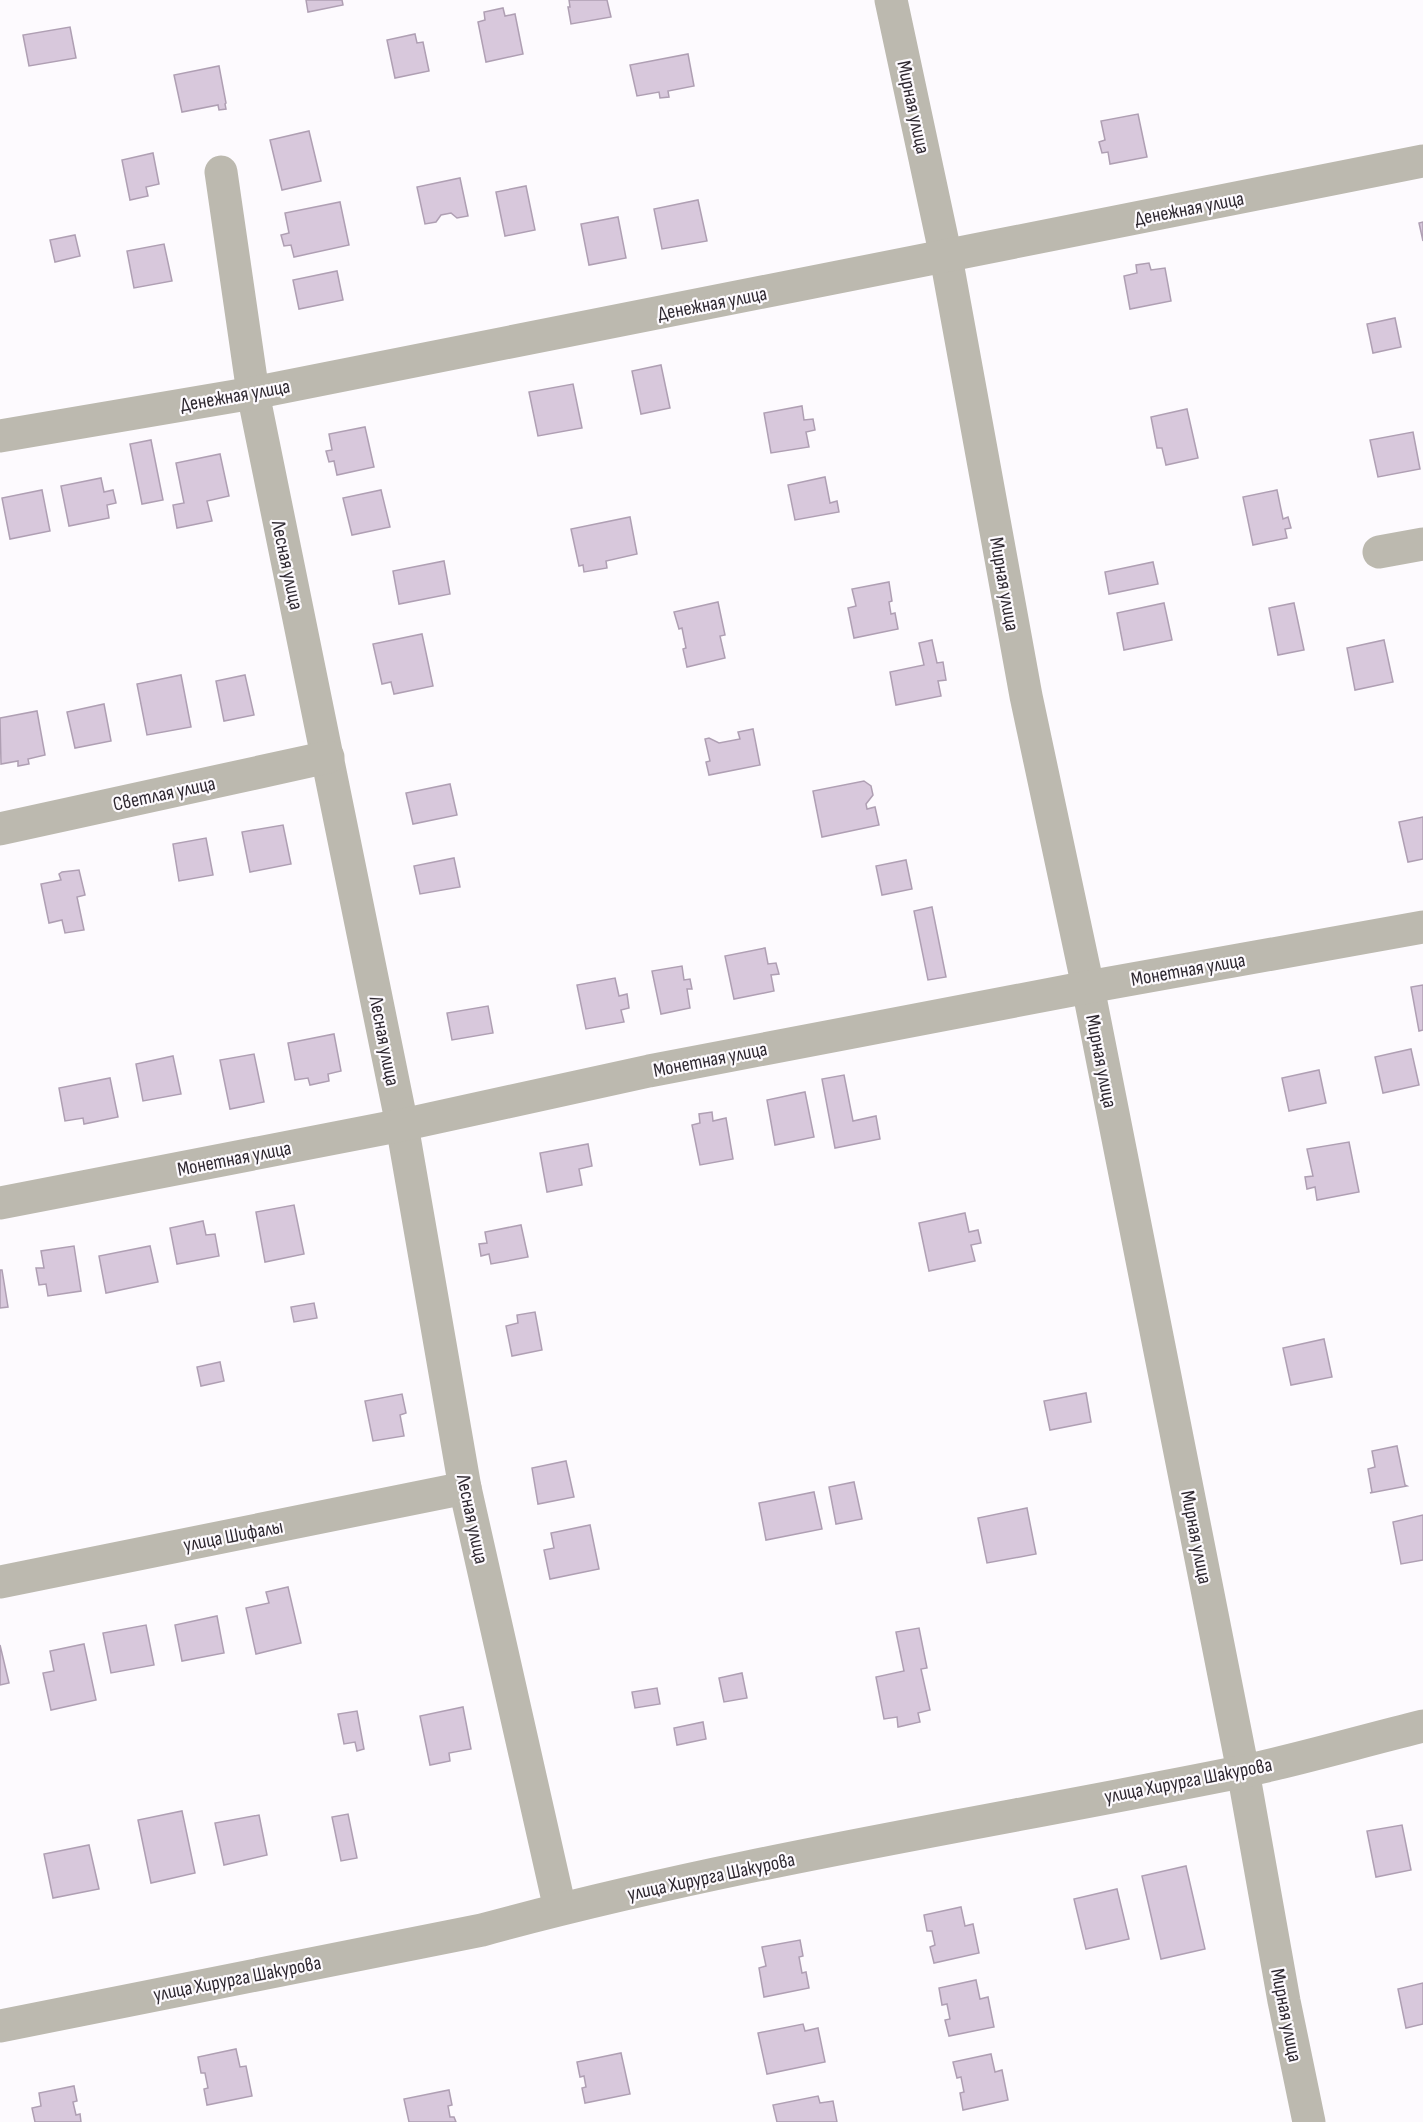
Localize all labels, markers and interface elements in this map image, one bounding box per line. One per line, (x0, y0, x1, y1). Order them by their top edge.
street label: Мирная улица (891, 58, 935, 156)
street label: Денежная улица (1132, 187, 1246, 231)
street label: Денежная улица (655, 282, 769, 326)
street label: Денежная улица (178, 375, 292, 417)
street label: Лесная улица (266, 517, 308, 612)
street label: Мирная улица (984, 535, 1024, 633)
street label: Светлая улица (111, 771, 218, 817)
street label: Монетная улица (1129, 948, 1247, 992)
street label: Лесная улица (363, 993, 404, 1088)
street label: Мирная улица (1080, 1012, 1122, 1110)
street label: Монетная улица (651, 1037, 769, 1083)
street label: Монетная улица (175, 1136, 293, 1182)
street label: Лесная улица (451, 1471, 493, 1566)
street label: Мирная улица (1175, 1488, 1217, 1586)
street label: улица Шифалы (181, 1515, 285, 1557)
street label: улица Хирурга Шакурова (1102, 1753, 1274, 1809)
street label: улица Хирурга Шакурова (625, 1848, 797, 1906)
street label: улица Хирурга Шакурова (151, 1951, 323, 2007)
street label: Мирная улица (1265, 1966, 1307, 2064)

